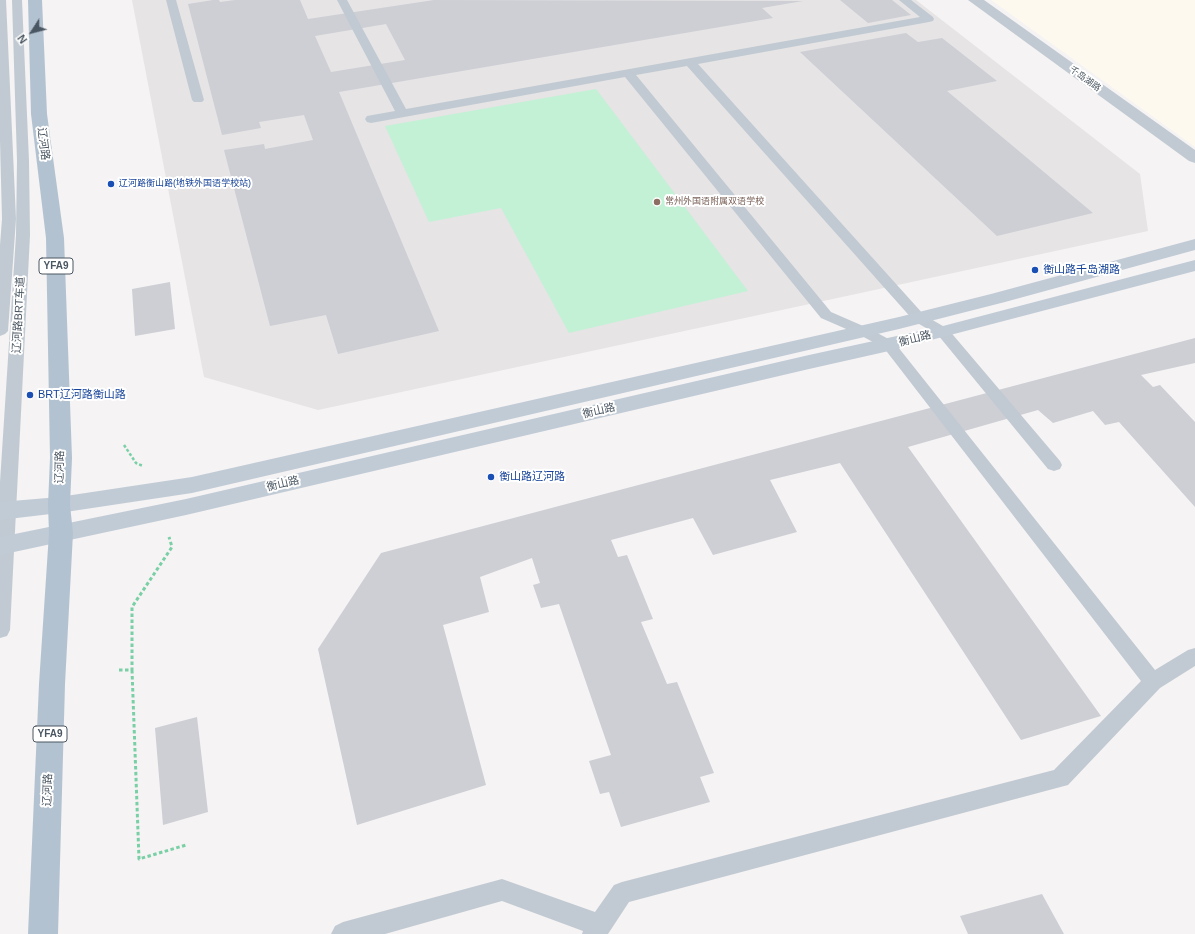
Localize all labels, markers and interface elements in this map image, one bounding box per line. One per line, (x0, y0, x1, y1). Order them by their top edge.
north arrow (12, 12, 52, 52)
text: N (15, 32, 29, 46)
street label: 千岛湖路 (1067, 64, 1103, 94)
street label: 辽河路 (34, 127, 52, 161)
marker: 辽河路衡山路(地铁外国语学校站) (106, 179, 116, 189)
place label: 辽河路衡山路(地铁外国语学校站) (119, 179, 251, 189)
marker: 常州外国语附属双语学校 (652, 197, 662, 207)
place label: 常州外国语附属双语学校 (665, 197, 764, 207)
road number: YFA9 (39, 258, 73, 274)
place label: 衡山路千岛湖路 (1043, 263, 1120, 277)
marker: 衡山路千岛湖路 (1030, 265, 1040, 275)
street label: 辽河路BRT车道 (10, 276, 28, 354)
street label: 衡山路 (897, 329, 933, 349)
place label: BRT辽河路衡山路 (38, 388, 126, 402)
marker: BRT辽河路衡山路 (25, 390, 35, 400)
street label: 衡山路 (581, 401, 617, 421)
street label: 辽河路 (53, 450, 67, 484)
place label: 衡山路辽河路 (499, 470, 565, 484)
marker: 衡山路辽河路 (486, 472, 496, 482)
street label: 衡山路 (265, 474, 301, 494)
road number: YFA9 (33, 726, 67, 742)
street label: 辽河路 (41, 773, 55, 807)

